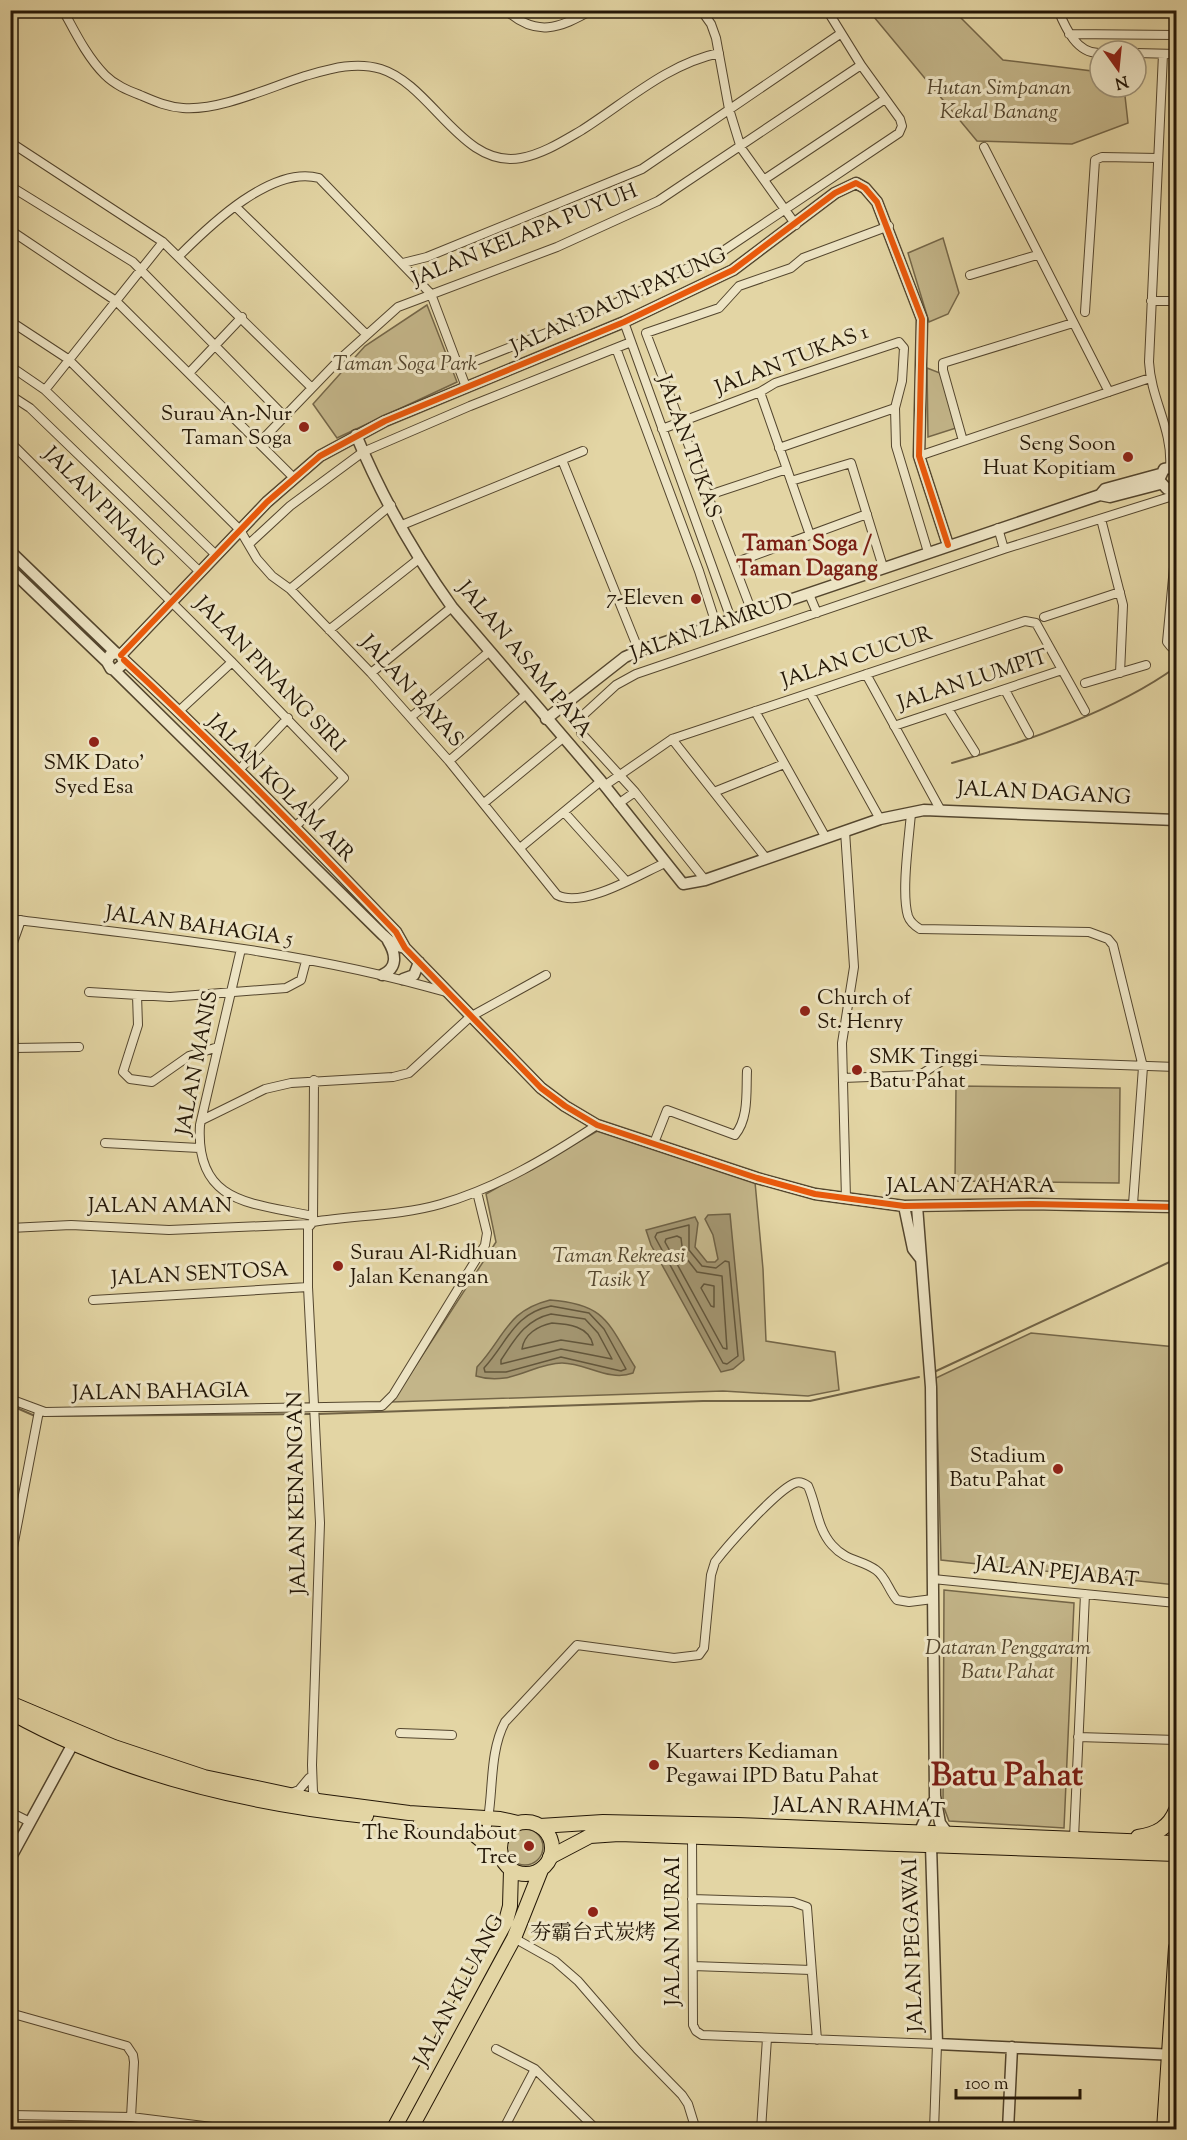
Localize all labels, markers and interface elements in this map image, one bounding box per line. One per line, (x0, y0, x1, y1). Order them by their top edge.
north arrow (1088, 39, 1148, 99)
text: N (1112, 68, 1130, 94)
park label: Hutan Simpanan Kekal Banang (927, 74, 1071, 128)
street label: JALAN KELAPA PUYUH (407, 177, 643, 295)
street label: JALAN DAUN PAYUNG (505, 241, 732, 364)
street label: JALAN TUKAS 1 (710, 318, 873, 404)
park label: Taman Soga Park (333, 350, 478, 380)
street label: JALAN TUKAS (648, 370, 728, 523)
place label: Surau An-Nur Taman Soga (161, 400, 292, 454)
marker: Surau An-Nur Taman Soga (297, 420, 311, 434)
place label: Seng Soon Huat Kopitiam (983, 430, 1116, 484)
street label: JALAN PINANG (35, 440, 170, 575)
marker: Seng Soon Huat Kopitiam (1121, 450, 1135, 464)
district label: Taman Soga / Taman Dagang (736, 529, 878, 586)
street label: JALAN ASAM PAYA (449, 574, 599, 745)
place label: 7-Eleven (606, 584, 684, 614)
street label: JALAN ZAMRUD (626, 586, 797, 670)
street label: JALAN PINANG SIRI (186, 590, 351, 760)
marker: 7-Eleven (689, 592, 703, 606)
street label: JALAN CUCUR (777, 619, 936, 697)
street label: JALAN BAYAS (352, 628, 470, 755)
street label: JALAN LUMPIT (893, 643, 1052, 720)
street label: JALAN KOLAM AIR (198, 707, 361, 870)
marker: SMK Dato' Syed Esa (87, 735, 101, 749)
place label: SMK Dato' Syed Esa (44, 749, 144, 803)
street label: JALAN DAGANG (955, 774, 1132, 814)
street label: JALAN BAHAGIA 5 (102, 899, 295, 955)
place label: Church of St. Henry (817, 984, 913, 1038)
street label: JALAN MANIS (169, 988, 227, 1139)
marker: Church of St. Henry (798, 1004, 812, 1018)
place label: SMK Tinggi Batu Pahat (869, 1043, 978, 1097)
marker: SMK Tinggi Batu Pahat (850, 1063, 864, 1077)
street label: JALAN ZAHARA (886, 1172, 1055, 1202)
street label: JALAN AMAN (87, 1192, 232, 1222)
place label: Surau Al-Ridhuan Jalan Kenangan (349, 1239, 517, 1293)
park label: Taman Rekreasi Tasik Y (552, 1242, 686, 1296)
street label: JALAN SENTOSA (109, 1255, 290, 1295)
marker: Surau Al-Ridhuan Jalan Kenangan (331, 1259, 345, 1273)
street label: JALAN BAHAGIA (71, 1376, 250, 1410)
street label: JALAN KENANGAN (281, 1391, 315, 1596)
place label: Stadium Batu Pahat (949, 1442, 1046, 1496)
marker: Stadium Batu Pahat (1051, 1462, 1065, 1476)
street label: JALAN PEJABAT (973, 1549, 1141, 1597)
park label: Dataran Penggaram Batu Pahat (925, 1634, 1091, 1688)
place label: Kuarters Kediaman Pegawai IPD Batu Pahat (666, 1738, 879, 1792)
district label: Batu Pahat (931, 1753, 1084, 1801)
marker: Kuarters Kediaman Pegawai IPD Batu Pahat (647, 1758, 661, 1772)
street label: JALAN RAHMAT (771, 1791, 946, 1827)
place label: The Roundabout Tree (362, 1819, 517, 1873)
marker: The Roundabout Tree (522, 1839, 536, 1853)
street label: JALAN MURAI (659, 1856, 689, 2007)
street label: JALAN PEGAWAI (896, 1857, 932, 2034)
marker: 夯霸台式炭烤 (586, 1905, 600, 1919)
street label: JALAN KLUANG (407, 1910, 513, 2073)
place label: 夯霸台式炭烤 (530, 1919, 656, 1949)
scale bar (956, 2062, 1080, 2100)
text: 100 m (965, 2072, 1009, 2098)

